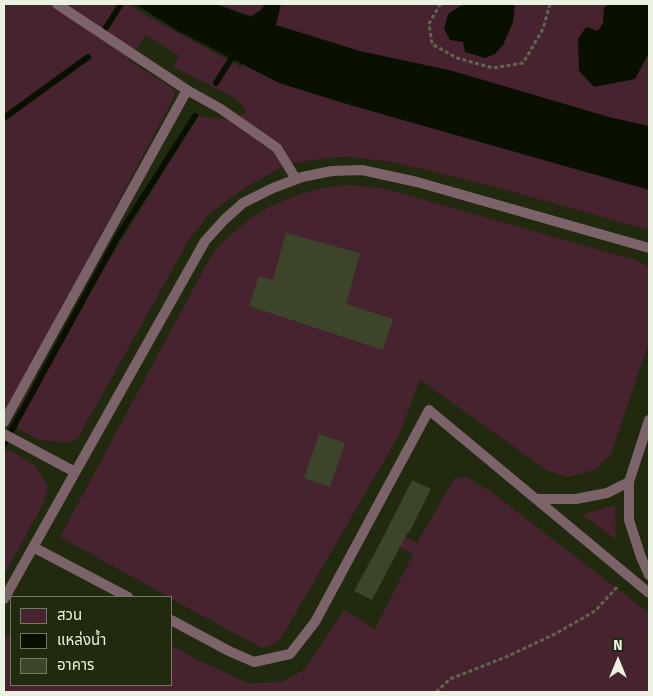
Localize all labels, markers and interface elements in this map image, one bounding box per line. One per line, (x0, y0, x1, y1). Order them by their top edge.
legend (10, 596, 172, 686)
text: สวน (57, 606, 82, 624)
text: แหล่งน้ำ (57, 631, 106, 649)
north arrow (593, 636, 643, 686)
text: N (613, 637, 623, 654)
text: อาคาร (57, 656, 94, 674)

